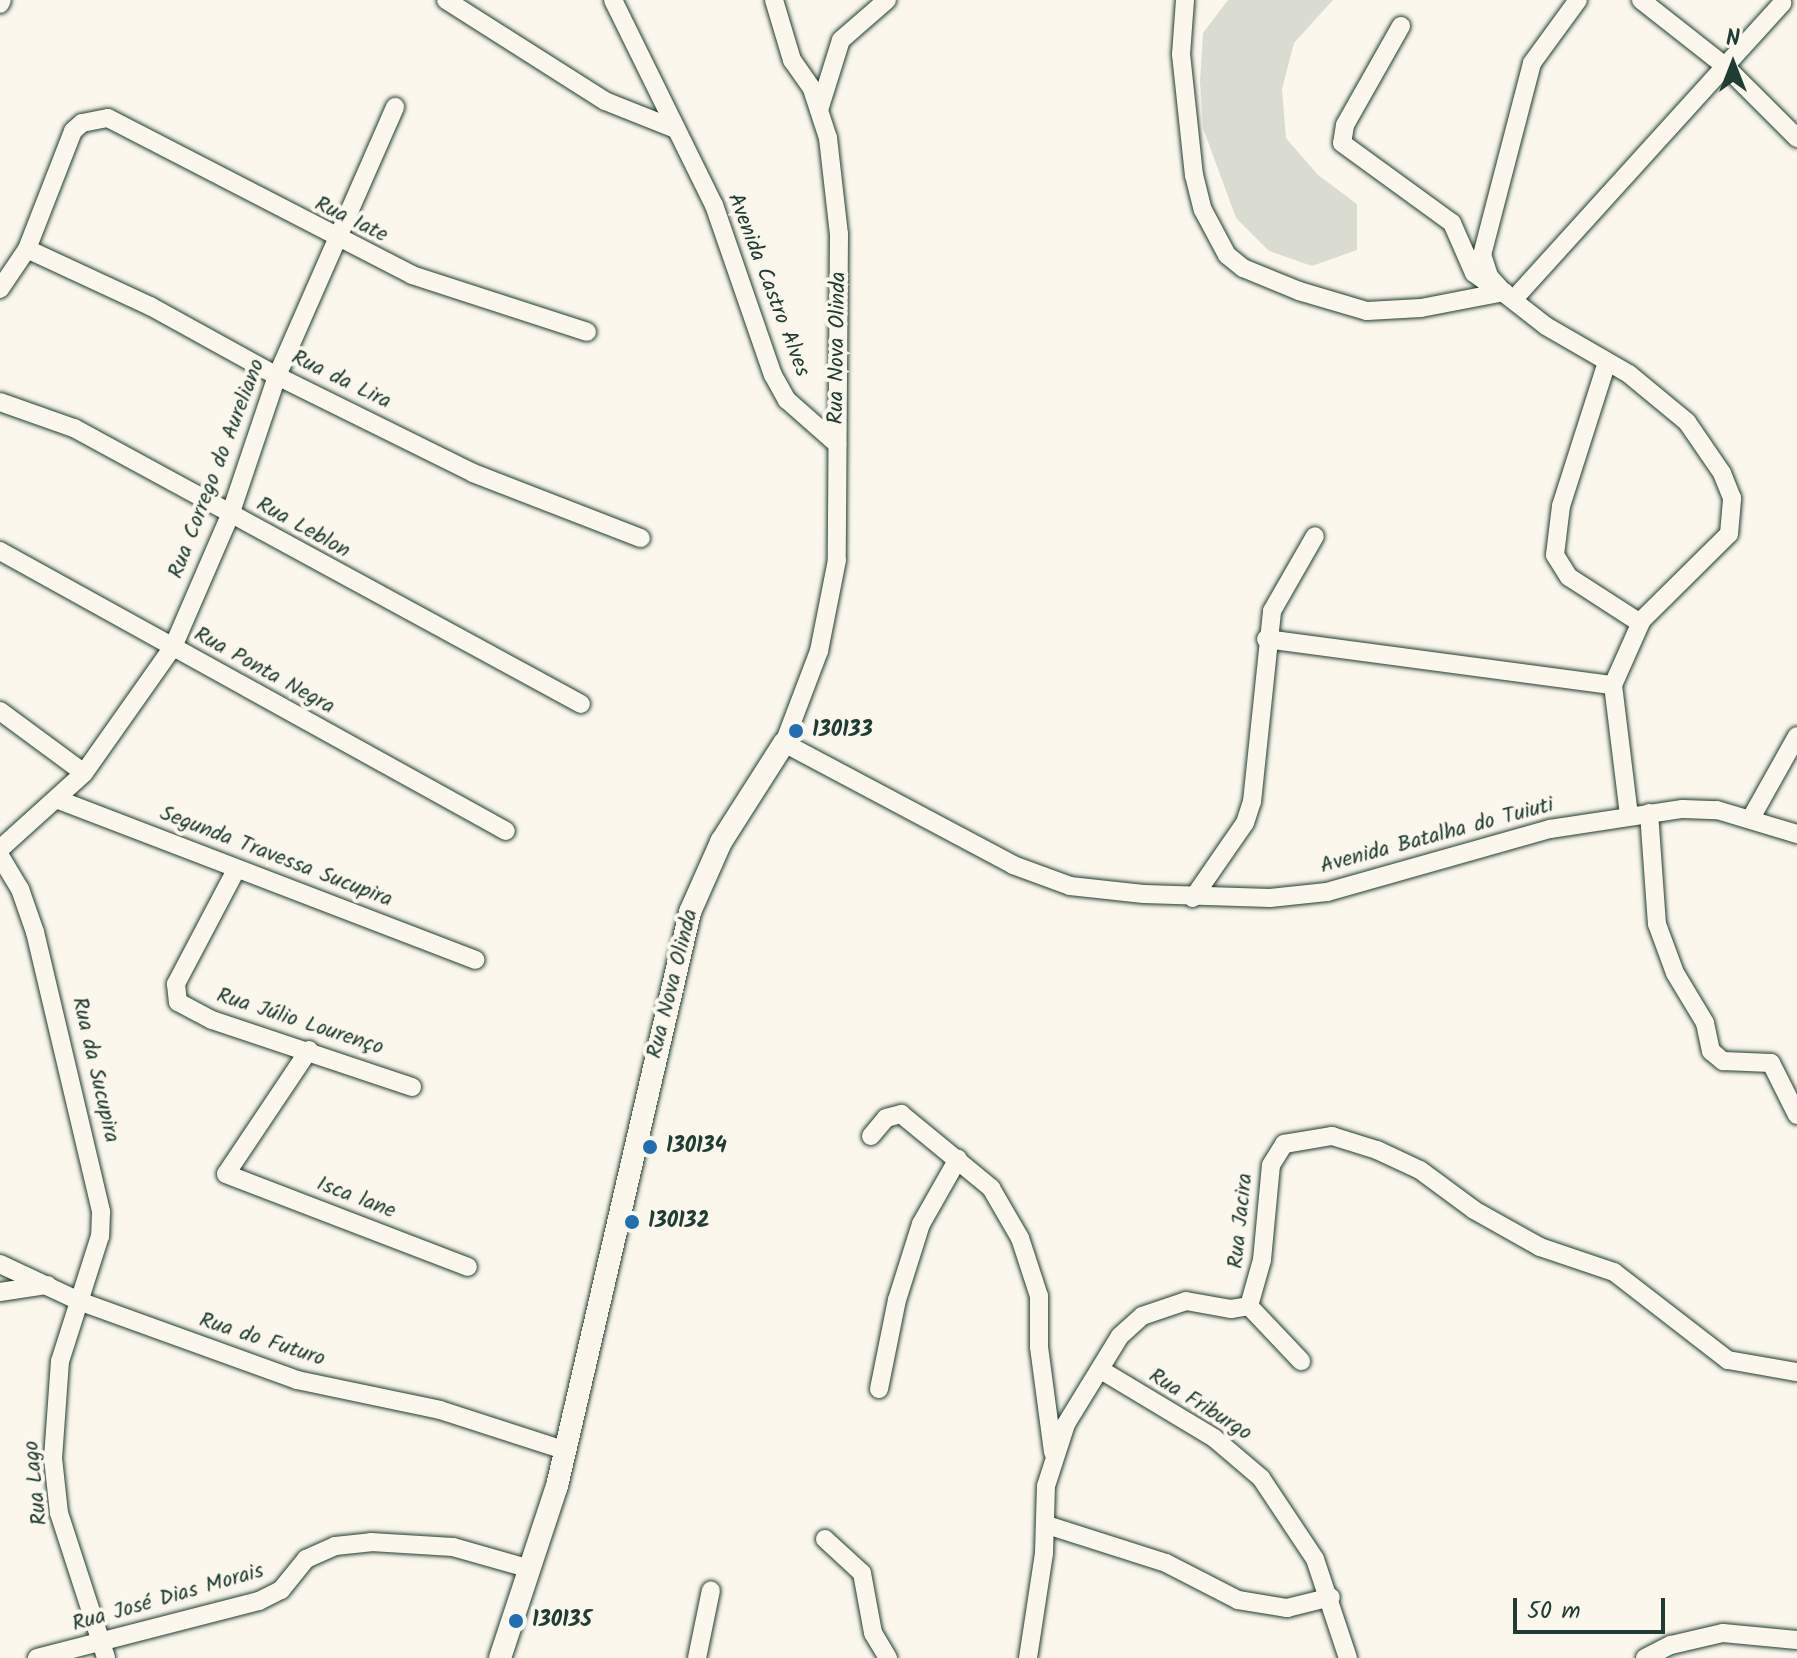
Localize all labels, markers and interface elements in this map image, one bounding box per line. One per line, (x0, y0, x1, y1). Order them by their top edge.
text: N (1726, 22, 1740, 57)
north arrow (1693, 24, 1773, 104)
street label: Avenida Castro Alves (721, 190, 815, 380)
street label: Rua Iate (310, 191, 392, 249)
street label: Rua Nova Olinda (823, 271, 853, 425)
street label: Rua da Lira (287, 345, 395, 415)
street label: Rua Corrego do Aureliano (163, 356, 271, 582)
street label: Rua Leblon (252, 491, 354, 565)
street label: Rua Ponta Negra (189, 621, 339, 721)
place label: 130133 (812, 718, 873, 744)
marker: 130133 (787, 722, 805, 740)
street label: Avenida Batalha do Tuiuti (1317, 792, 1557, 880)
street label: Segunda Travessa Sucupira (156, 800, 396, 914)
street label: Rua Nova Olinda (642, 907, 704, 1061)
street label: Rua Júlio Lourenço (213, 983, 387, 1061)
street label: Rua da Sucupira (65, 995, 125, 1145)
place label: 130134 (666, 1134, 727, 1160)
marker: 130134 (641, 1138, 659, 1156)
street label: Isca lane (313, 1171, 399, 1225)
street label: Rua Jacira (1223, 1172, 1259, 1270)
place label: 130132 (648, 1209, 709, 1235)
marker: 130132 (623, 1213, 641, 1231)
street label: Rua do Futuro (196, 1307, 328, 1373)
street label: Rua Friburgo (1144, 1363, 1256, 1447)
street label: Rua Lago (18, 1439, 54, 1527)
street label: Rua José Dias Morais (69, 1558, 267, 1638)
scale bar (1517, 1582, 1669, 1632)
text: 50 m (1527, 1592, 1581, 1631)
place label: 130135 (532, 1608, 592, 1634)
marker: 130135 (507, 1612, 525, 1630)

